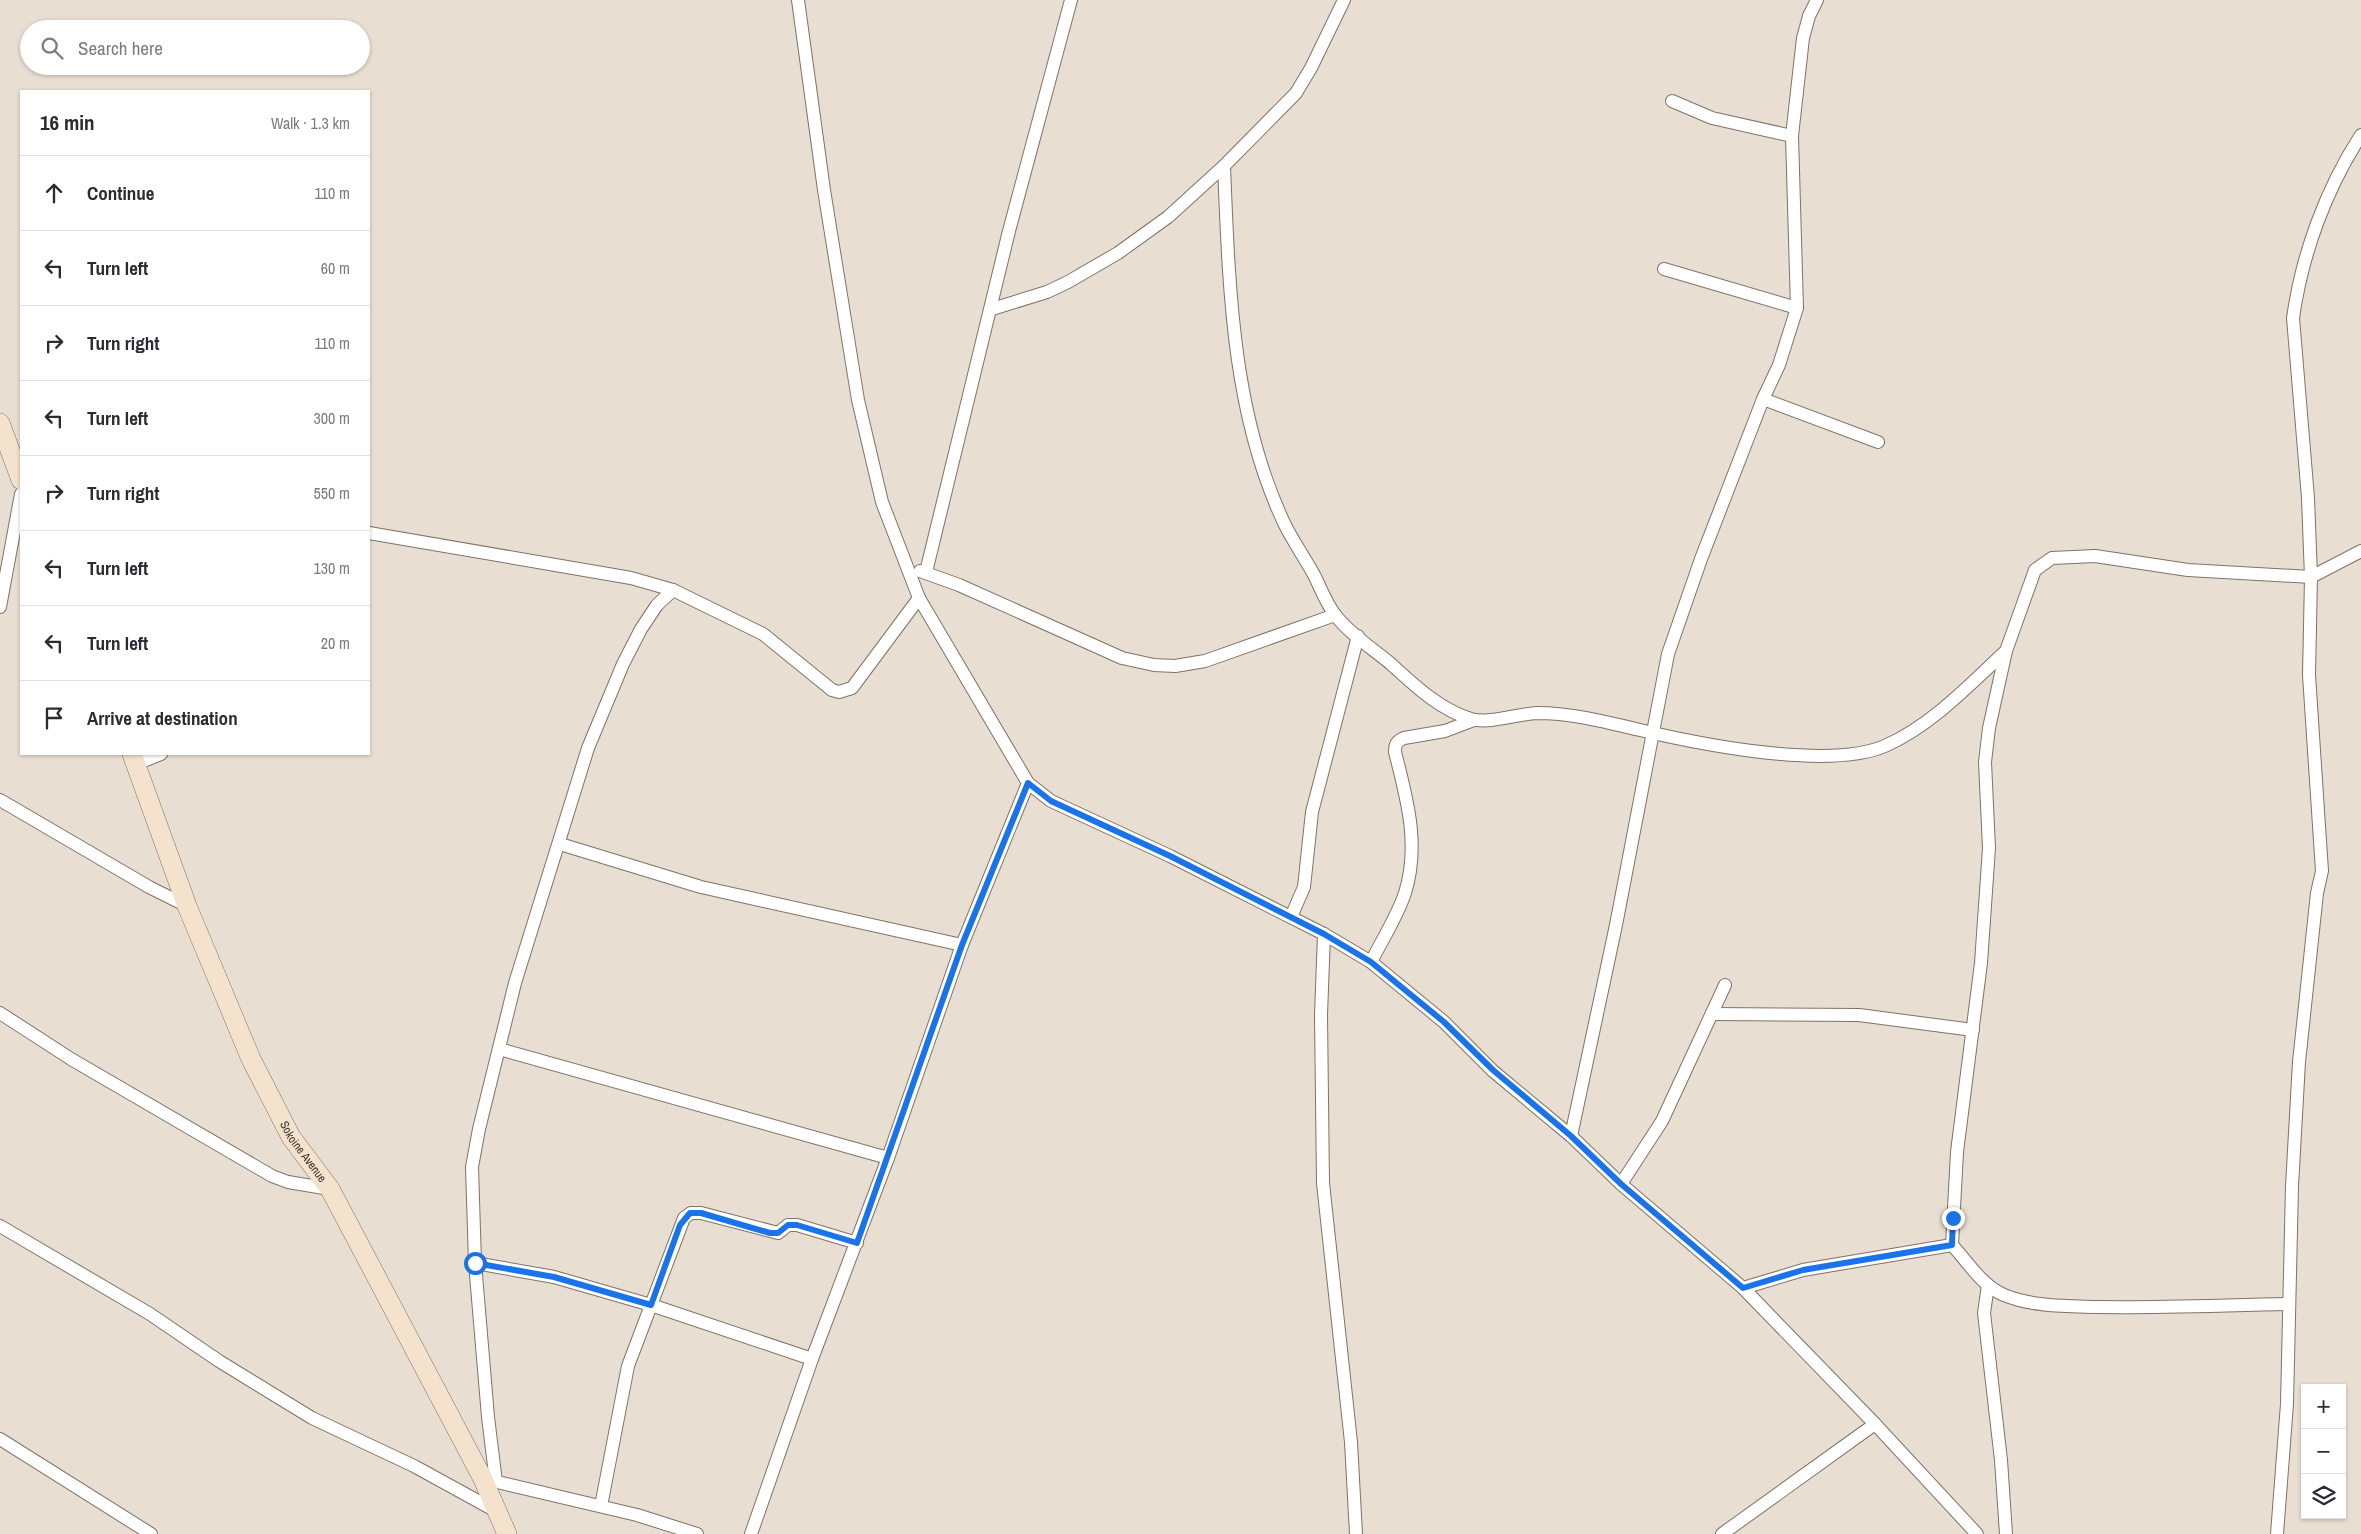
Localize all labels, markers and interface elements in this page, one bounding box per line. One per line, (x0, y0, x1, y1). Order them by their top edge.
search box (20, 20, 370, 75)
icon: search (38, 34, 66, 62)
text: Search here (78, 35, 163, 61)
text: 16 min (40, 108, 95, 137)
text: Walk · 1.3 km (271, 112, 350, 134)
icon: ahead (40, 179, 68, 207)
text: Continue (87, 180, 155, 206)
text: 110 m (314, 182, 350, 204)
icon: left (40, 254, 68, 282)
text: Turn left (87, 255, 148, 281)
text: 60 m (321, 257, 350, 279)
icon: right (40, 329, 68, 357)
text: Turn right (87, 330, 159, 356)
text: 110 m (314, 332, 350, 354)
icon: left (40, 404, 68, 432)
text: Turn left (87, 405, 148, 431)
text: 300 m (314, 407, 350, 429)
icon: right (40, 479, 68, 507)
text: Turn right (87, 480, 159, 506)
text: 550 m (314, 482, 350, 504)
icon: left (40, 554, 68, 582)
text: Turn left (87, 555, 148, 581)
text: 130 m (314, 557, 350, 579)
icon: left (40, 629, 68, 657)
text: Turn left (87, 630, 148, 656)
text: 20 m (321, 632, 350, 654)
icon: arrive (40, 704, 68, 732)
text: Arrive at destination (87, 705, 238, 731)
street label: Sokoine Avenue (276, 1118, 330, 1186)
route end (1942, 1207, 1965, 1230)
route start (464, 1252, 487, 1275)
map controls (2301, 1384, 2346, 1519)
button: + (2301, 1384, 2346, 1429)
button: − (2301, 1429, 2346, 1474)
button: layers (2301, 1474, 2346, 1519)

